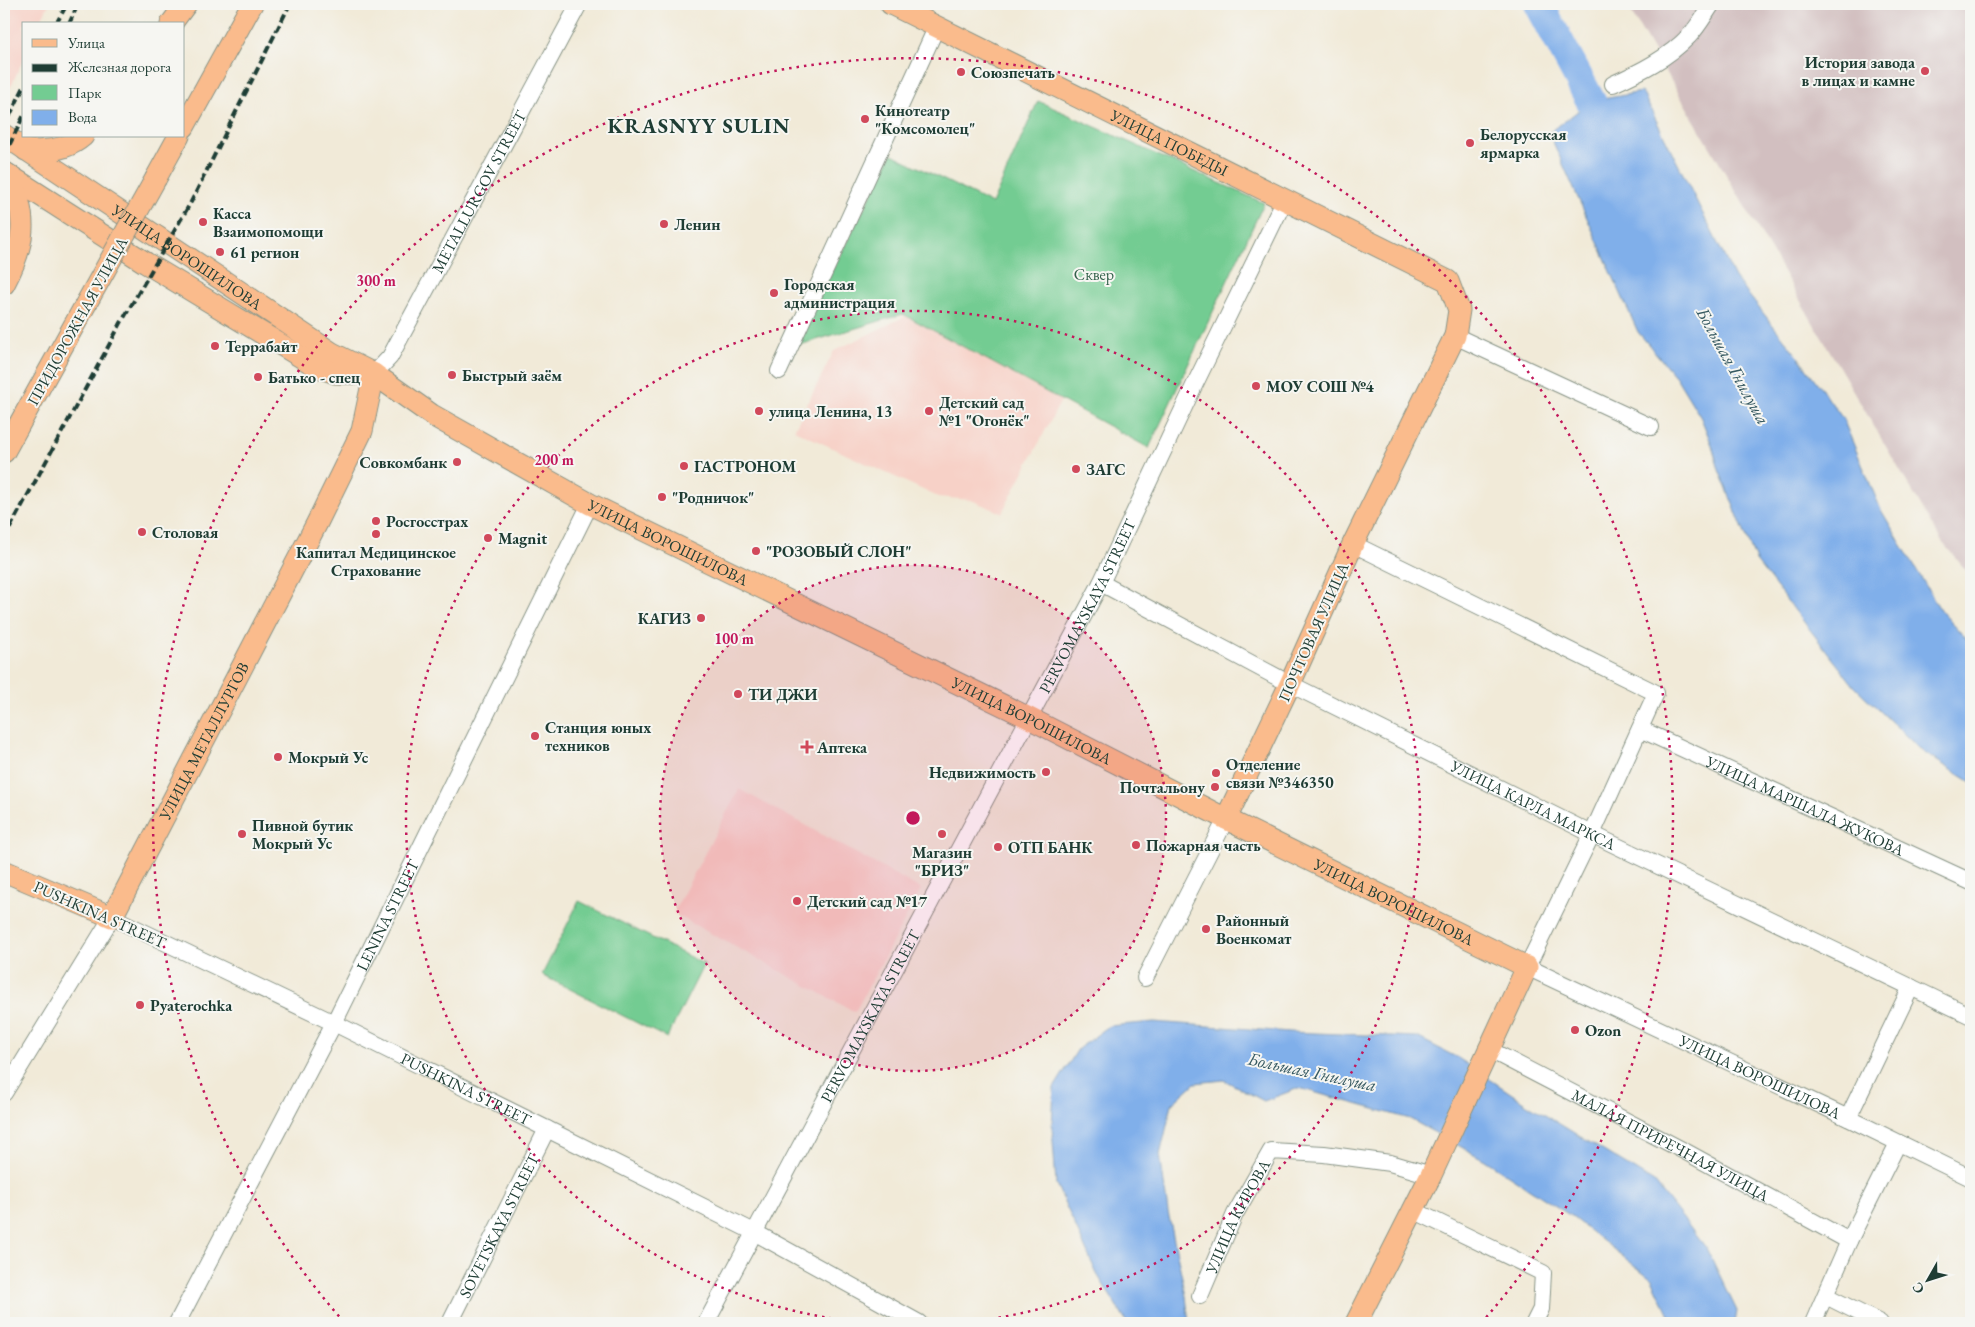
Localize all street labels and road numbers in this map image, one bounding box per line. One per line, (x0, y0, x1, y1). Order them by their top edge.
street label: УЛИЦА ПОБЕДЫ (1106, 104, 1232, 181)
street label: METALLURGOV STREET (427, 107, 531, 277)
street label: УЛИЦА ВОРОШИЛОВА (107, 199, 267, 315)
street label: ПРИДОРОЖНАЯ УЛИЦА (22, 233, 133, 409)
street label: УЛИЦА ВОРОШИЛОВА (583, 494, 752, 591)
street label: PERVOMAYSKAYA STREET (1034, 516, 1141, 697)
street label: ПОЧТОВАЯ УЛИЦА (1273, 559, 1354, 705)
street label: УЛИЦА МЕТАЛЛУРГОВ (154, 658, 254, 825)
street label: УЛИЦА ВОРОШИЛОВА (947, 671, 1116, 770)
street label: УЛИЦА МАРШАЛА ЖУКОВА (1702, 751, 1908, 861)
street label: УЛИЦА КАРЛА МАРКСА (1446, 755, 1620, 855)
street label: УЛИЦА ВОРОШИЛОВА (1309, 853, 1478, 951)
street label: LENINA STREET (351, 856, 424, 975)
street label: PUSHKINA STREET (30, 876, 169, 953)
street label: PERVOMAYSKAYA STREET (816, 926, 925, 1106)
street label: УЛИЦА ВОРОШИЛОВА (1675, 1030, 1845, 1124)
street label: PUSHKINA STREET (397, 1048, 535, 1130)
street label: МАЛАЯ ПРИРЕЧНАЯ УЛИЦА (1568, 1084, 1773, 1207)
street label: SOVETSKAYA STREET (454, 1150, 544, 1302)
street label: УЛИЦА КИРОВА (1200, 1155, 1275, 1278)

